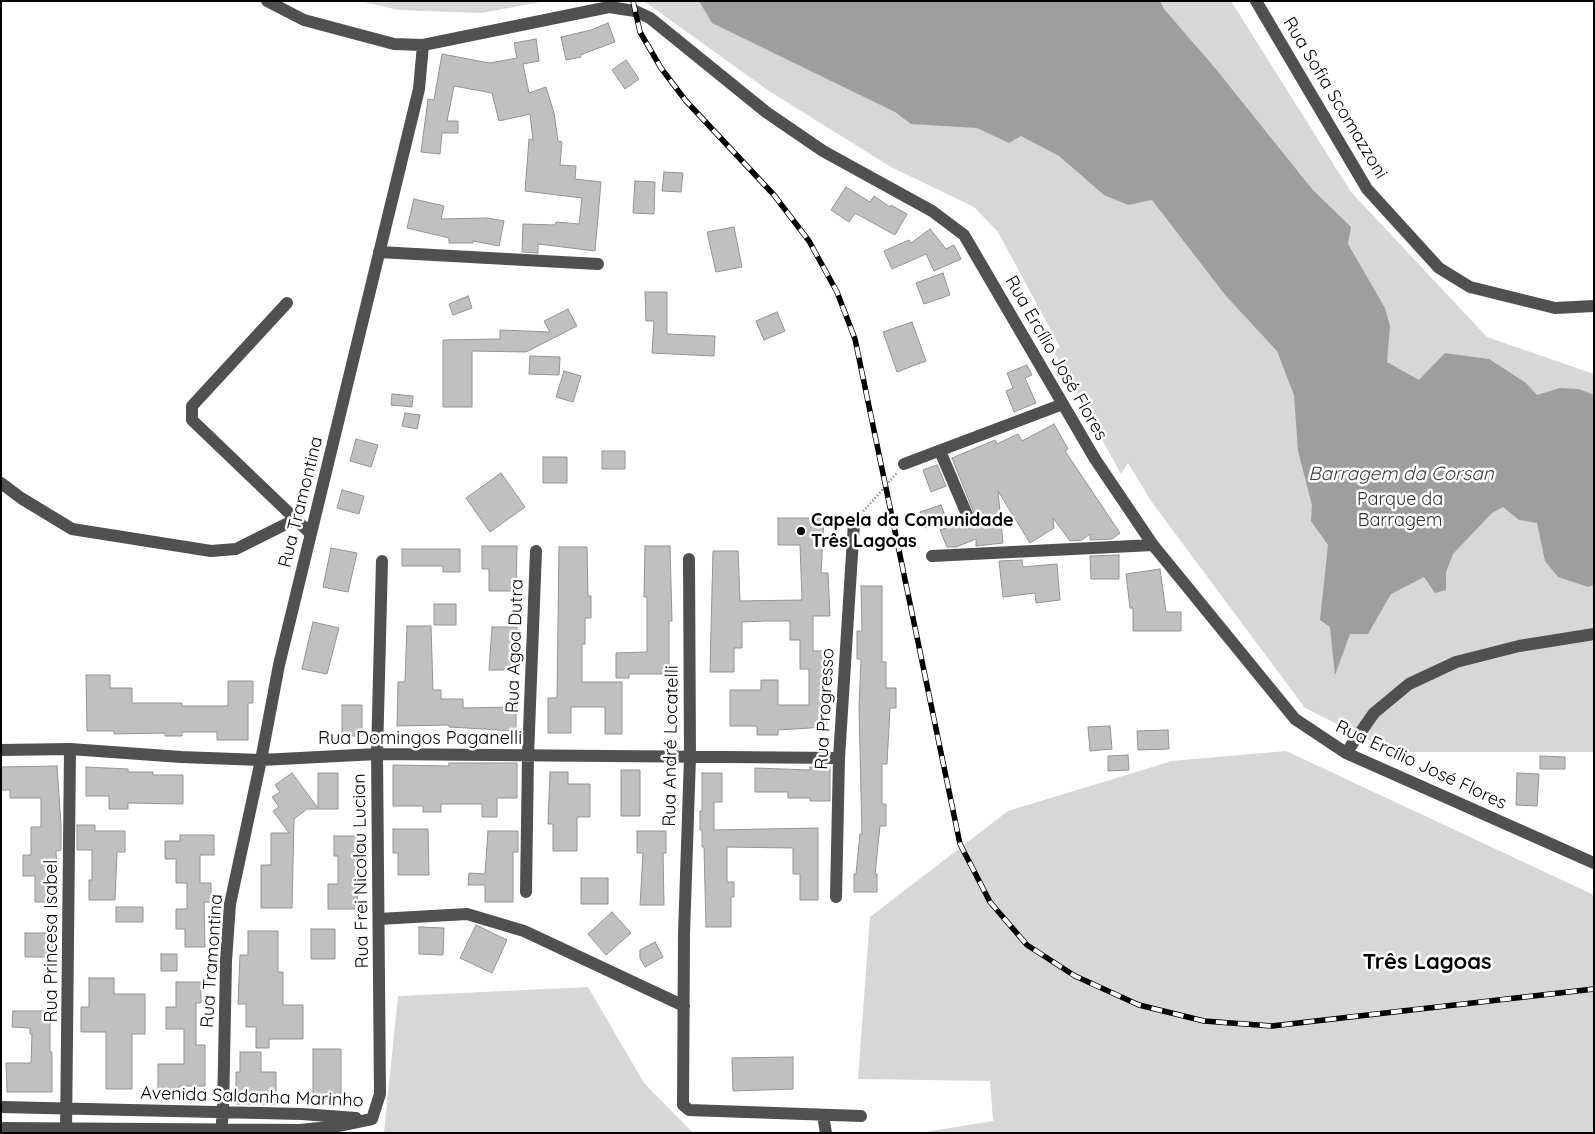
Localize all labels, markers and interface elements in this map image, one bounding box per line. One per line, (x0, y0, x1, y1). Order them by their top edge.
street label: Rua Sofia Scomazzoni (1278, 13, 1392, 183)
street label: Rua Ercílio José Flores (1000, 272, 1112, 444)
street label: Rua Tramontina (274, 434, 328, 570)
water label: Barragem da Corsan (1308, 463, 1494, 485)
park label: Parque da Barragem (1357, 489, 1443, 532)
place label: Capela da Comunidade Três Lagoas (811, 510, 1014, 552)
marker: Capela da Comunidade Três Lagoas (795, 525, 807, 537)
street label: Rua Agoa Dutra (502, 579, 528, 713)
street label: Rua Progresso (811, 648, 839, 770)
street label: Rua André Locatelli (659, 665, 683, 827)
street label: Rua Ercílio José Flores (1332, 716, 1510, 814)
street label: Rua Domingos Paganelli (318, 728, 522, 750)
street label: Rua Frei Nicolau Lucian (349, 773, 373, 969)
street label: Rua Princesa Isabel (41, 860, 63, 1022)
street label: Rua Tramontina (197, 893, 227, 1029)
district label: Três Lagoas (1362, 949, 1492, 975)
street label: Avenida Saldanha Marinho (140, 1082, 364, 1112)

